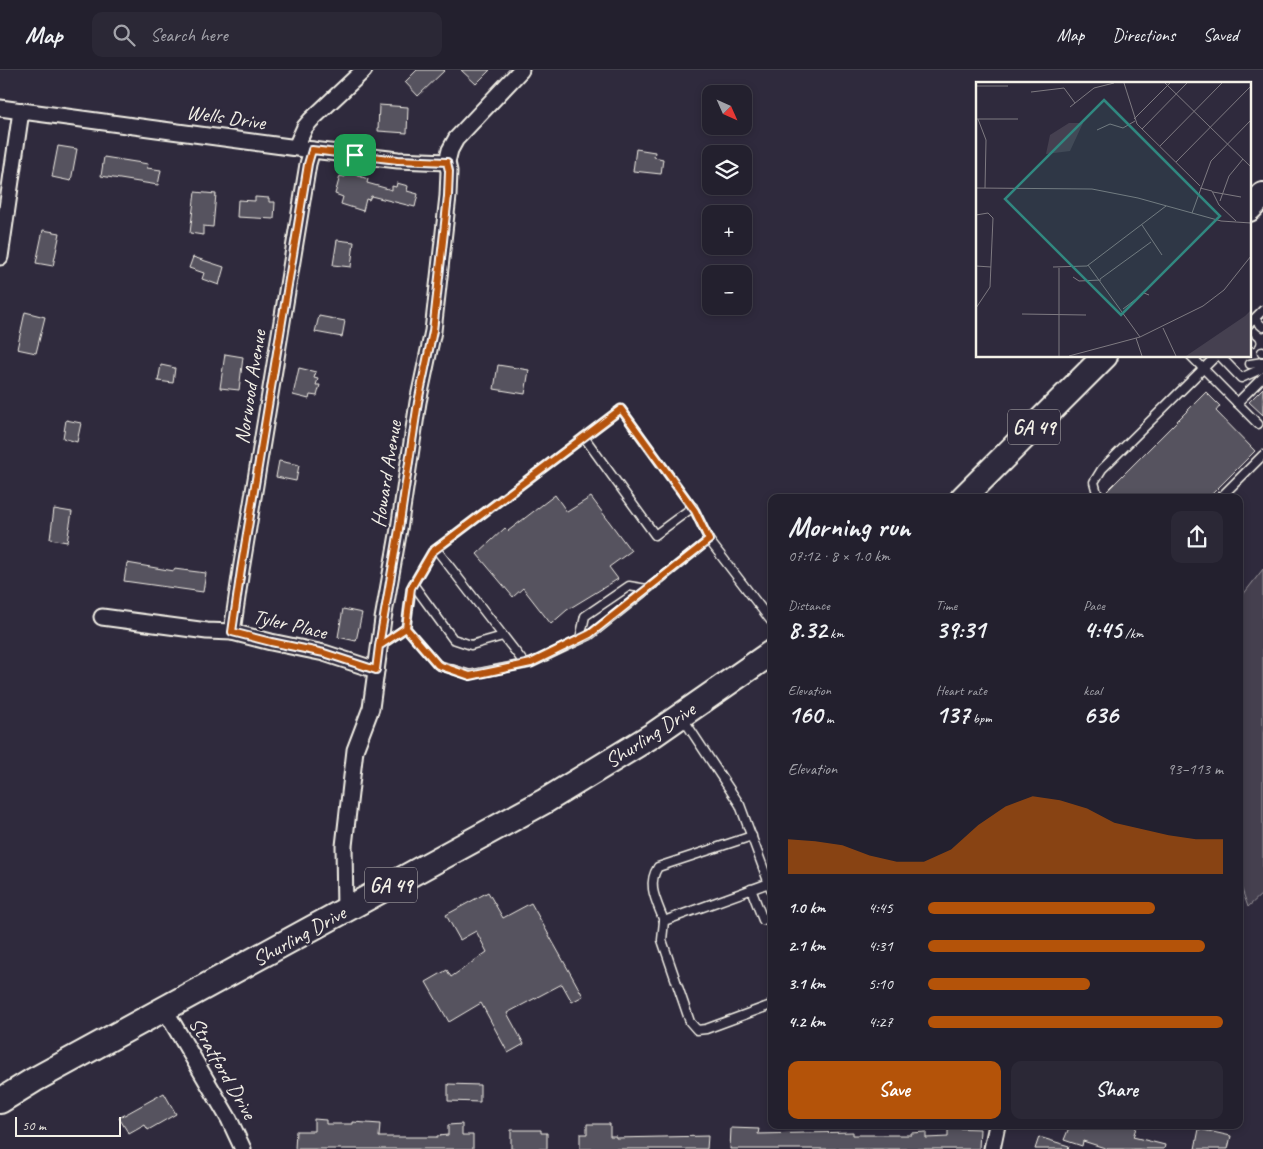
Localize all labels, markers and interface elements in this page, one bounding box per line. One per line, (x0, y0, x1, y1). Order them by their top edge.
search box (92, 12, 442, 57)
text: Map (25, 20, 62, 50)
icon: search (110, 21, 138, 49)
text: Search here (150, 23, 228, 47)
text: Map (1057, 24, 1084, 46)
text: Directions (1112, 24, 1175, 46)
text: Saved (1203, 24, 1238, 46)
inset map (976, 82, 1250, 358)
north arrow (702, 85, 752, 135)
map controls (702, 85, 752, 315)
street label: Wells Drive (185, 99, 268, 136)
pin (334, 134, 376, 176)
icon: arrive (341, 141, 369, 169)
button: layers (702, 145, 752, 195)
button: + (702, 205, 752, 255)
button: − (702, 265, 752, 315)
street label: Norwood Avenue (228, 327, 272, 446)
road number: GA 49 (1008, 410, 1060, 444)
street label: Howard Avenue (365, 418, 407, 529)
text: Morning run (788, 509, 910, 544)
button: share (1171, 511, 1223, 563)
text: 07:12 · 8 × 1.0 km (788, 546, 890, 566)
text: Distance (788, 597, 830, 614)
text: Time (936, 597, 957, 614)
text: Pace (1083, 597, 1105, 614)
street label: Tyler Place (251, 603, 331, 645)
text: 8.32 (788, 614, 827, 646)
text: 39:31 (936, 614, 985, 646)
text: 4:45 (1083, 614, 1122, 646)
text: km (827, 625, 844, 642)
text: /km (1122, 625, 1143, 642)
text: Elevation (788, 682, 831, 699)
text: Heart rate (936, 682, 987, 699)
text: kcal (1083, 682, 1102, 699)
street label: Shurling Drive (600, 695, 702, 774)
text: 160 (788, 699, 822, 731)
text: 137 (936, 699, 969, 731)
text: 636 (1083, 699, 1118, 731)
text: m (822, 710, 834, 727)
text: bpm (969, 710, 992, 727)
text: Elevation (788, 759, 837, 779)
text: 93–113 m (1167, 759, 1223, 779)
road number: GA 49 (365, 868, 417, 902)
text: 1.0 km (788, 898, 825, 918)
text: 4:45 (868, 898, 893, 918)
street label: Shurling Drive (248, 899, 352, 972)
text: 2.1 km (788, 936, 825, 956)
text: 4:31 (868, 936, 893, 956)
text: 3.1 km (788, 974, 825, 994)
text: 5:10 (868, 974, 893, 994)
street label: Stratford Drive (183, 1012, 264, 1125)
text: 4.2 km (788, 1012, 825, 1032)
text: 4:27 (868, 1012, 893, 1032)
button: Save (788, 1061, 1001, 1119)
button: Share (1011, 1061, 1223, 1119)
scale bar (15, 1114, 121, 1137)
text: 50 m (22, 1117, 46, 1134)

